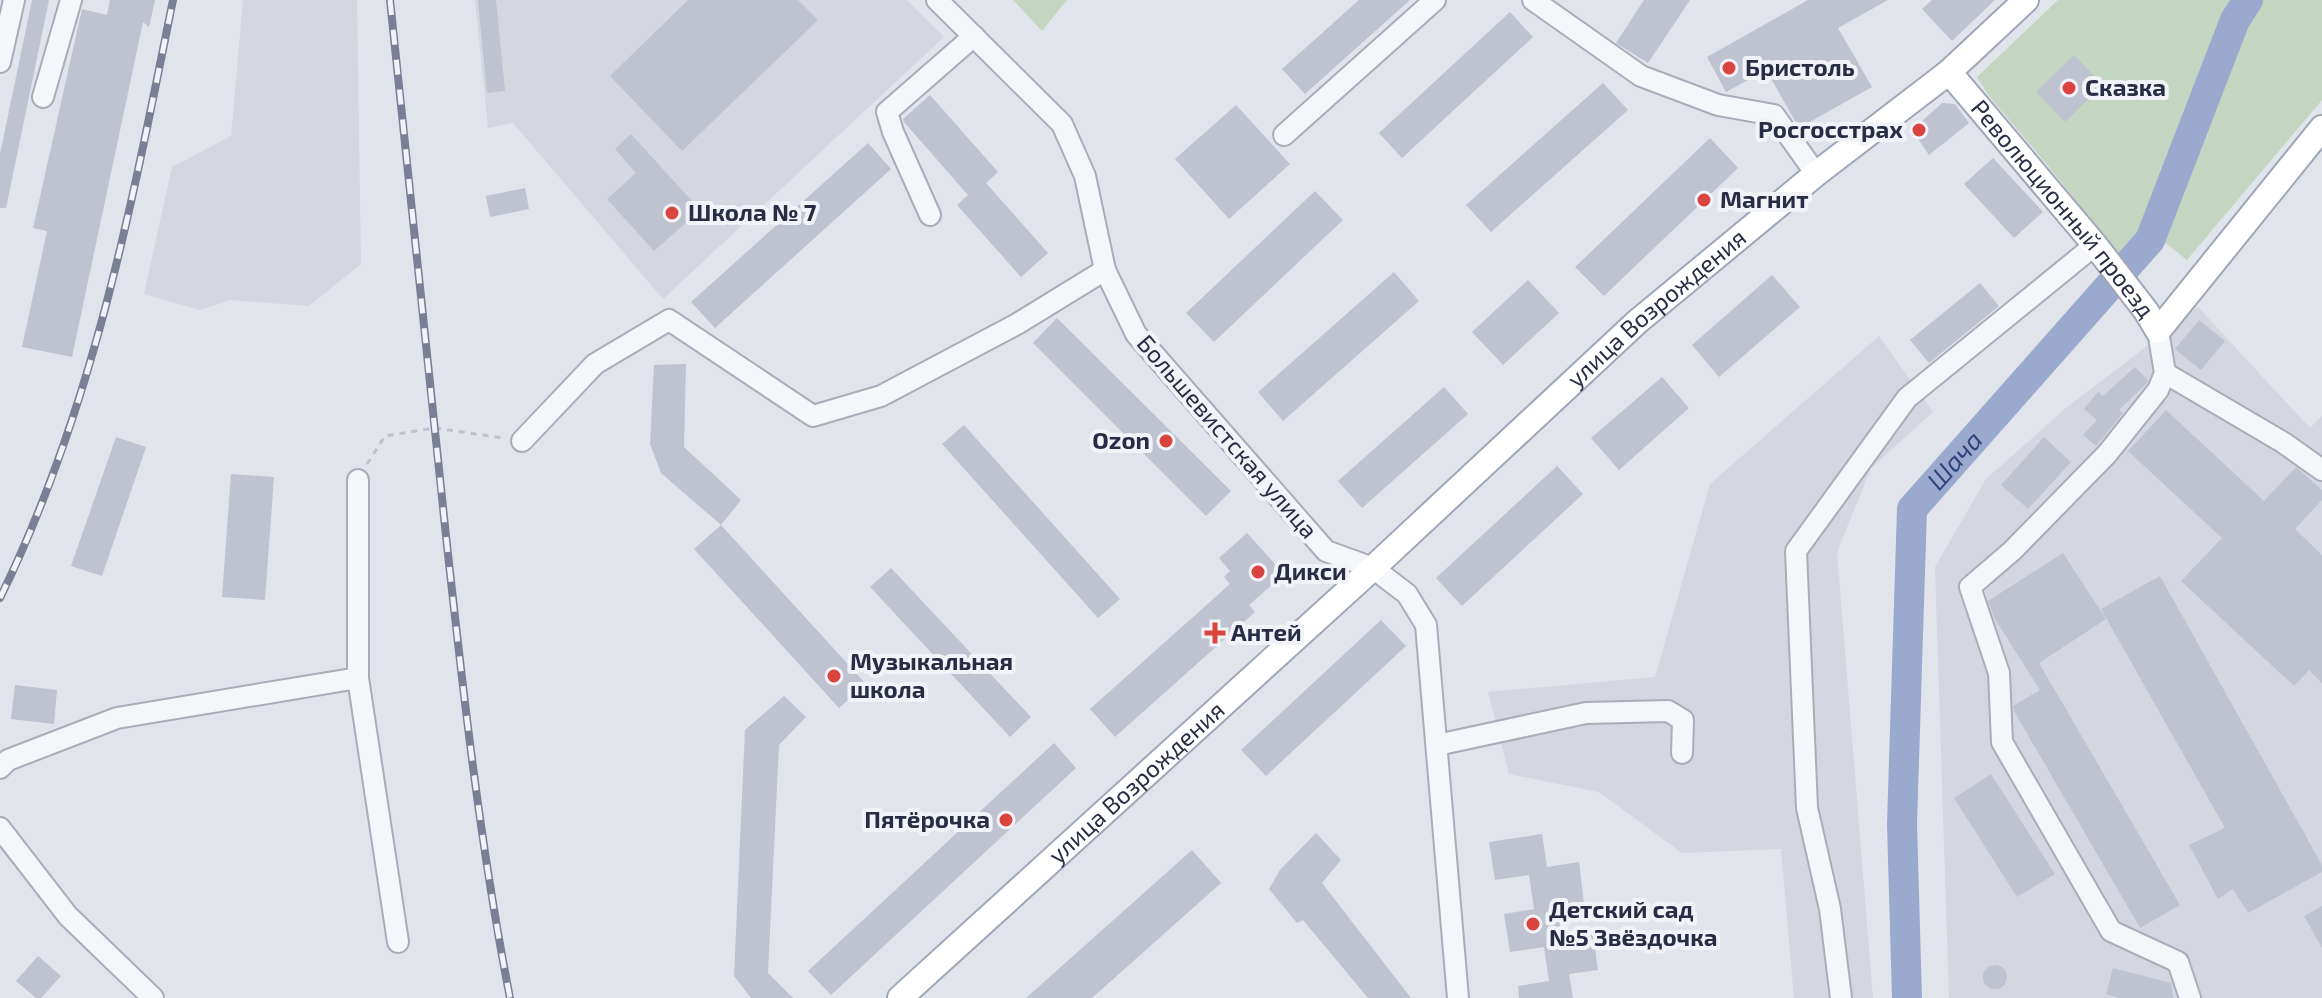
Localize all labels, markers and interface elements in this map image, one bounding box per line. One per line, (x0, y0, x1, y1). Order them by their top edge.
place label: Бристоль (1745, 52, 1855, 81)
marker: Бристоль (1720, 59, 1738, 77)
place label: Сказка (2085, 72, 2166, 101)
marker: Сказка (2060, 79, 2078, 97)
street label: Революционный проезд (1966, 93, 2162, 323)
place label: Росгосстрах (1758, 114, 1903, 143)
marker: Росгосстрах (1910, 121, 1928, 139)
place label: Магнит (1720, 184, 1809, 213)
marker: Магнит (1695, 191, 1713, 209)
place label: Школа № 7 (688, 197, 817, 226)
marker: Школа № 7 (663, 204, 681, 222)
street label: улица Возрождения (1560, 222, 1751, 393)
street label: Большевистская улица (1131, 328, 1324, 544)
water label: Шача (1920, 424, 1988, 495)
place label: Ozon (1092, 425, 1150, 454)
marker: Ozon (1157, 432, 1175, 450)
place label: Дикси (1274, 556, 1347, 585)
marker: Дикси (1249, 563, 1267, 581)
place label: Антей (1231, 617, 1302, 646)
marker: Антей (1206, 624, 1224, 642)
place label: Музыкальная школа (850, 646, 1013, 703)
marker: Музыкальная школа (825, 667, 843, 685)
street label: улица Возрождения (1042, 694, 1230, 870)
place label: Пятёрочка (864, 804, 990, 833)
marker: Пятёрочка (997, 811, 1015, 829)
place label: Детский сад №5 Звёздочка (1549, 894, 1718, 951)
marker: Детский сад №5 Звёздочка (1524, 915, 1542, 933)

